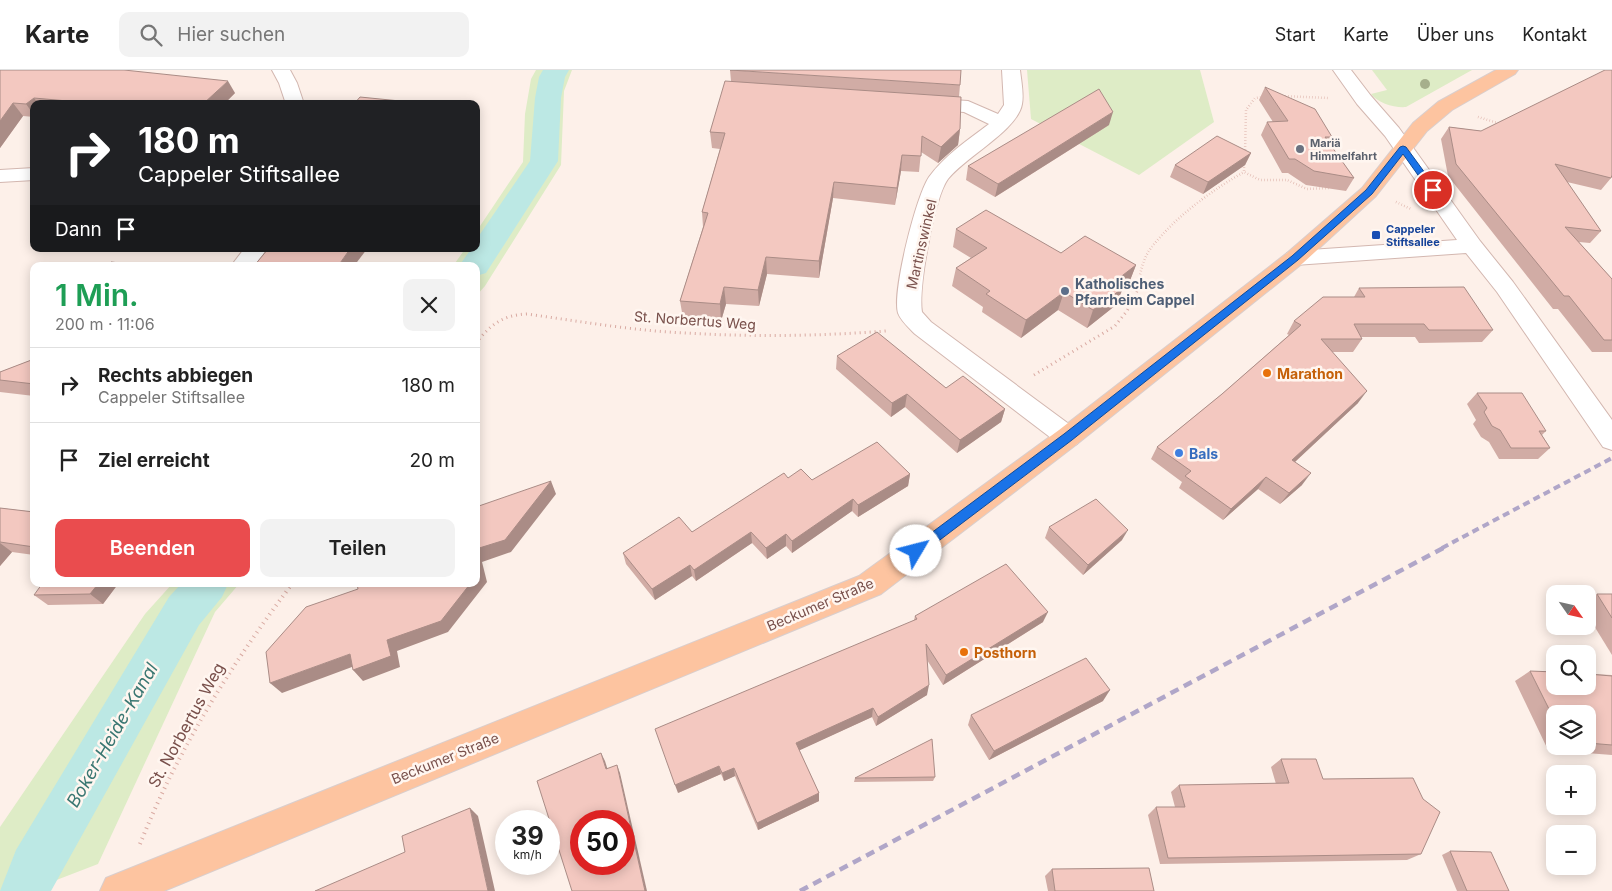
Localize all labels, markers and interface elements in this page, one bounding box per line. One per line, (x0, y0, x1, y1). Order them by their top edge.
search box (119, 12, 469, 57)
text: Karte (25, 20, 89, 49)
icon: search (137, 21, 165, 49)
text: Hier suchen (177, 23, 285, 46)
text: Start (1275, 24, 1315, 45)
text: Karte (1343, 24, 1389, 45)
text: Über uns (1417, 24, 1494, 45)
text: Kontakt (1522, 24, 1587, 45)
text: 180 m (138, 119, 240, 161)
icon: right (55, 120, 120, 185)
place label: Mariä Himmelfahrt (1310, 136, 1377, 163)
marker: Mariä Himmelfahrt (1294, 143, 1306, 155)
text: Cappeler Stiftsallee (138, 161, 340, 187)
pin (1412, 169, 1454, 211)
icon: arrive (1419, 176, 1447, 204)
street label: Martinswinkel (902, 197, 940, 291)
icon: arrive (112, 215, 140, 243)
text: Dann (55, 218, 102, 241)
place label: Cappeler Stiftsallee (1386, 222, 1440, 249)
marker: Cappeler Stiftsallee (1370, 229, 1382, 241)
place label: Katholisches Pfarrheim Cappel (1075, 275, 1194, 308)
text: 1 Min. (55, 277, 139, 313)
button: close (403, 279, 455, 331)
marker: Katholisches Pfarrheim Cappel (1059, 285, 1071, 297)
street label: St. Norbertus Weg (633, 307, 757, 333)
text: 200 m · 11:06 (55, 314, 155, 334)
text: Rechts abbiegen (98, 364, 253, 387)
place label: Marathon (1277, 365, 1343, 382)
marker: Marathon (1261, 367, 1273, 379)
icon: right (55, 371, 83, 399)
text: 180 m (402, 374, 455, 397)
text: Cappeler Stiftsallee (98, 387, 245, 407)
place label: Bals (1189, 445, 1218, 462)
icon: arrive (55, 446, 83, 474)
marker: Bals (1173, 447, 1185, 459)
text: Ziel erreicht (98, 449, 210, 472)
text: 20 m (409, 449, 455, 472)
button: Beenden (55, 519, 250, 577)
button: Teilen (260, 519, 455, 577)
position arrow (889, 524, 941, 576)
street label: Beckumer Straße (764, 574, 876, 634)
north arrow (1546, 585, 1596, 635)
map controls (1546, 585, 1596, 875)
place label: Posthorn (974, 644, 1036, 661)
button: search (1546, 645, 1596, 695)
marker: Posthorn (958, 646, 970, 658)
water label: Boker-Heide-Kanal (62, 659, 162, 811)
street label: St. Norbertus Weg (143, 659, 229, 791)
button: layers (1546, 705, 1596, 755)
street label: Beckumer Straße (389, 729, 501, 787)
button: + (1546, 765, 1596, 815)
speed limit sign: 50 (570, 810, 635, 875)
text: 39 (511, 821, 544, 851)
button: − (1546, 825, 1596, 875)
text: km/h (513, 847, 542, 862)

